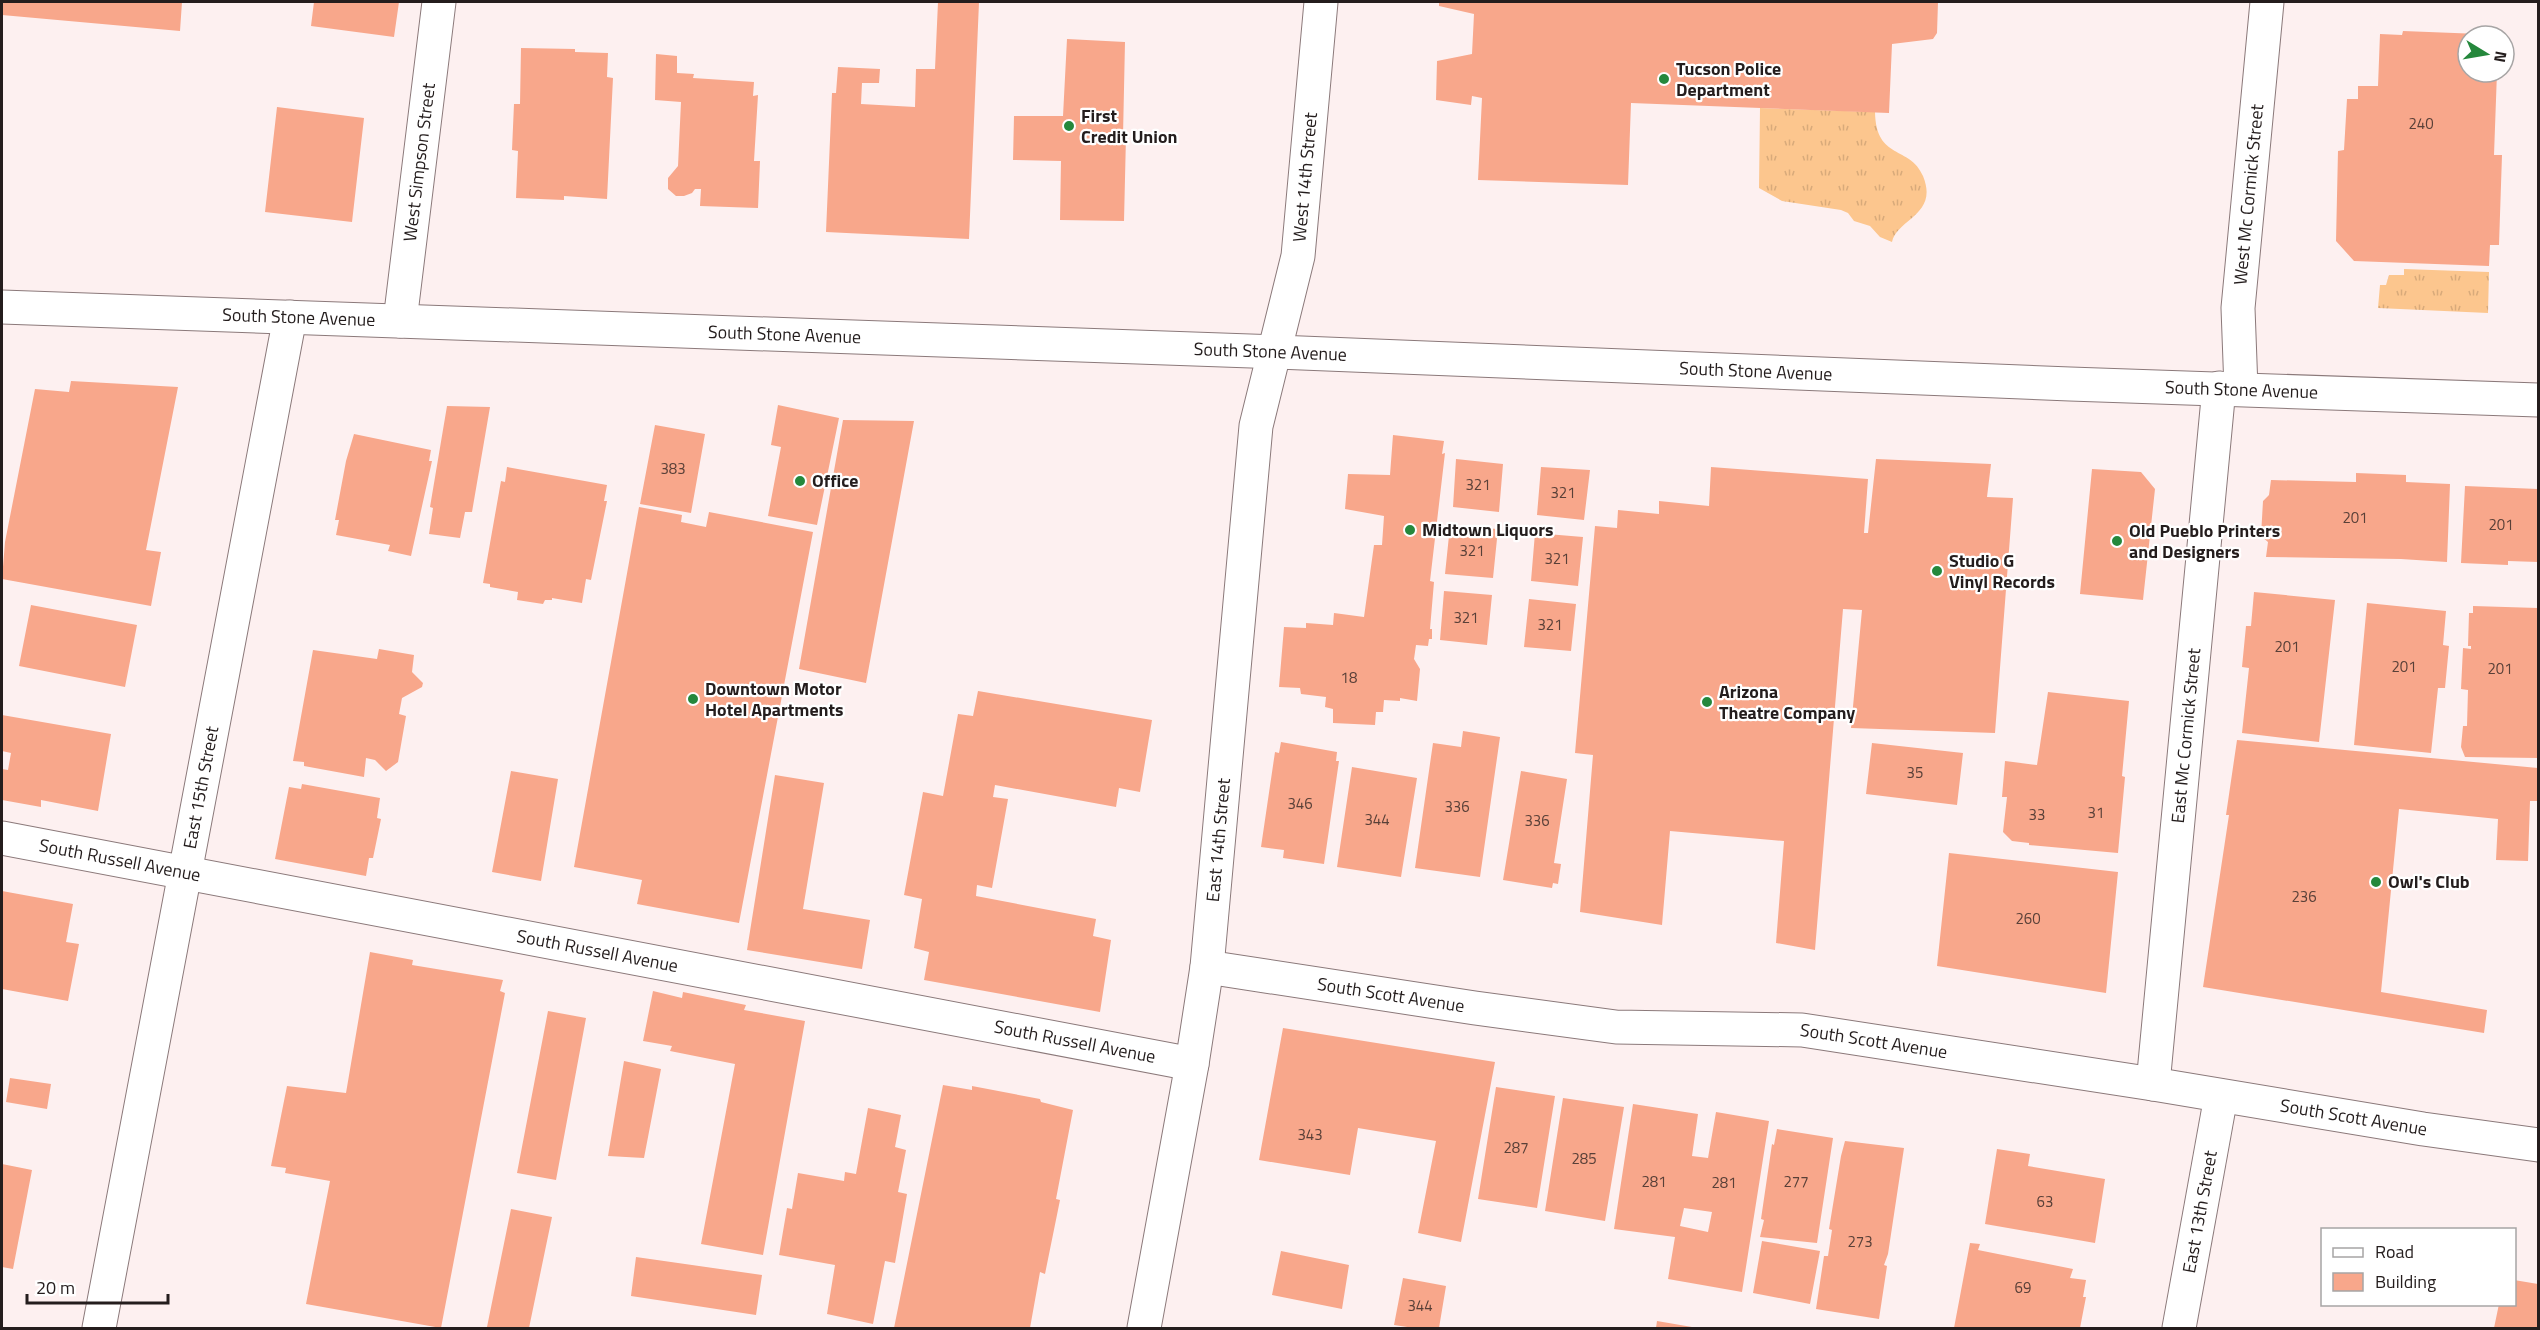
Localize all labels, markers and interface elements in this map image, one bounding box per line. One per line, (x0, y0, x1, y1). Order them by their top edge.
north arrow (2456, 24, 2516, 84)
text: N (2488, 49, 2514, 65)
place label: Tucson Police Department (1676, 55, 1781, 103)
marker: Tucson Police Department (1657, 72, 1671, 86)
street label: West Simpson Street (396, 81, 442, 243)
place label: First Credit Union (1081, 102, 1178, 150)
street label: West Mc Cormick Street (2226, 102, 2270, 286)
street label: West 14th Street (1285, 110, 1324, 243)
house number: 240 (2408, 112, 2434, 135)
marker: First Credit Union (1062, 119, 1076, 133)
street label: South Stone Avenue (222, 301, 376, 333)
street label: South Stone Avenue (707, 318, 862, 350)
street label: South Stone Avenue (1193, 335, 1347, 368)
street label: South Stone Avenue (1679, 354, 1833, 387)
street label: South Stone Avenue (2164, 373, 2319, 405)
house number: 383 (660, 457, 686, 480)
place label: Office (812, 467, 858, 494)
house number: 321 (1465, 473, 1491, 496)
marker: Office (793, 474, 807, 488)
house number: 321 (1550, 481, 1576, 504)
house number: 201 (2342, 506, 2368, 529)
house number: 201 (2488, 513, 2514, 536)
place label: Midtown Liquors (1422, 516, 1554, 543)
place label: Old Pueblo Printers and Designers (2129, 517, 2280, 565)
marker: Midtown Liquors (1403, 523, 1417, 537)
marker: Old Pueblo Printers and Designers (2110, 534, 2124, 548)
house number: 321 (1459, 539, 1485, 562)
house number: 321 (1544, 547, 1570, 570)
place label: Studio G Vinyl Records (1949, 547, 2055, 595)
marker: Studio G Vinyl Records (1930, 564, 1944, 578)
house number: 321 (1453, 606, 1479, 629)
house number: 321 (1537, 613, 1563, 636)
house number: 201 (2274, 635, 2300, 658)
street label: East Mc Cormick Street (2164, 646, 2207, 824)
house number: 201 (2391, 655, 2417, 678)
house number: 201 (2487, 657, 2513, 680)
house number: 18 (1341, 666, 1357, 689)
place label: Downtown Motor Hotel Apartments (705, 675, 844, 723)
place label: Arizona Theatre Company (1719, 678, 1855, 726)
marker: Downtown Motor Hotel Apartments (686, 692, 700, 706)
marker: Arizona Theatre Company (1700, 695, 1714, 709)
street label: East 15th Street (176, 723, 226, 851)
house number: 35 (1907, 761, 1923, 784)
street label: East 14th Street (1199, 776, 1237, 903)
house number: 346 (1287, 792, 1313, 815)
house number: 336 (1444, 795, 1470, 818)
house number: 31 (2088, 801, 2104, 824)
house number: 33 (2029, 803, 2045, 826)
house number: 344 (1364, 808, 1390, 831)
house number: 336 (1524, 809, 1550, 832)
street label: South Russell Avenue (37, 831, 203, 888)
place label: Owl's Club (2388, 868, 2470, 895)
marker: Owl's Club (2369, 875, 2383, 889)
house number: 236 (2291, 885, 2317, 908)
house number: 260 (2015, 907, 2041, 930)
street label: South Russell Avenue (514, 922, 680, 979)
street label: South Scott Avenue (1315, 970, 1466, 1019)
street label: South Russell Avenue (992, 1013, 1158, 1070)
street label: South Scott Avenue (1798, 1016, 1949, 1065)
street label: South Scott Avenue (2278, 1091, 2429, 1142)
house number: 343 (1297, 1123, 1323, 1146)
house number: 287 (1503, 1136, 1529, 1159)
house number: 285 (1571, 1147, 1597, 1170)
street label: East 13th Street (2175, 1148, 2224, 1275)
house number: 281 (1641, 1170, 1667, 1193)
house number: 277 (1783, 1170, 1809, 1193)
house number: 281 (1711, 1171, 1737, 1194)
house number: 63 (2037, 1190, 2053, 1213)
legend (2321, 1228, 2516, 1306)
house number: 273 (1847, 1230, 1873, 1253)
text: Road (2375, 1238, 2414, 1265)
scale bar (27, 1267, 168, 1305)
text: Building (2375, 1268, 2436, 1295)
text: 20 m (36, 1274, 75, 1301)
house number: 69 (2015, 1276, 2031, 1299)
house number: 344 (1407, 1294, 1433, 1317)

